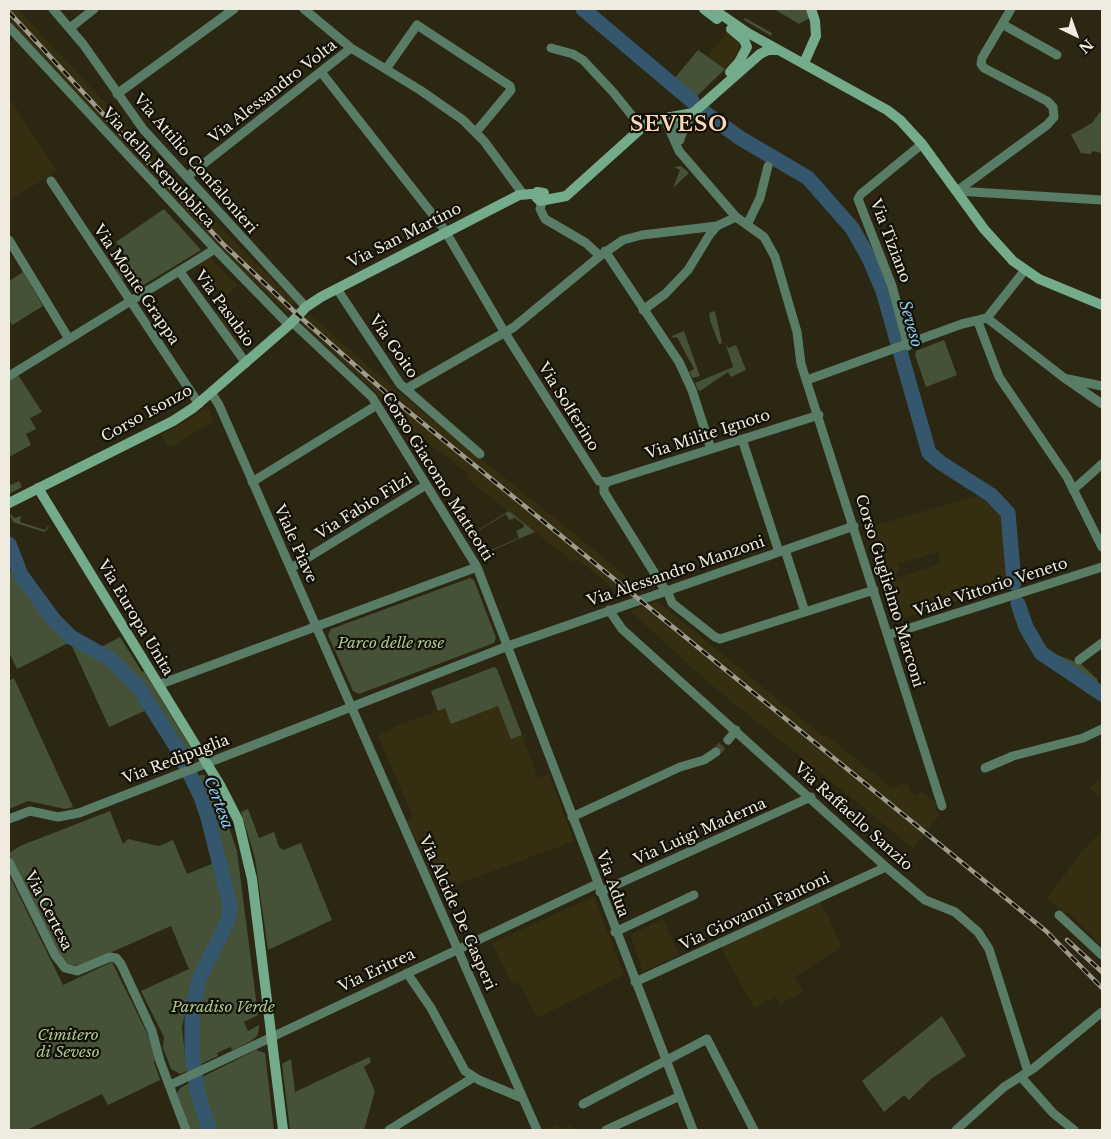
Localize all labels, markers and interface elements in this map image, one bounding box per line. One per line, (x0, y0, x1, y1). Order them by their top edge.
north arrow (1051, 10, 1101, 60)
text: N (1075, 35, 1097, 57)
street label: Via Alessandro Volta (206, 37, 340, 147)
street label: Via Attilio Confalonieri (129, 91, 261, 237)
street label: Via della Repubblica (98, 104, 218, 232)
district label: SEVESO (629, 113, 729, 137)
street label: Via Tiziano (866, 197, 914, 285)
street label: Via San Martino (345, 200, 465, 272)
street label: Via Monte Grappa (89, 221, 183, 349)
street label: Via Pasubio (190, 268, 258, 350)
water label: Seveso (894, 298, 926, 350)
street label: Via Goito (365, 312, 421, 382)
street label: Via Solferino (534, 360, 602, 454)
street label: Corso Isonzo (98, 382, 196, 446)
street label: Corso Giacomo Matteotti (378, 389, 496, 565)
street label: Via Milite Ignoto (643, 406, 773, 464)
street label: Via Fabio Filzi (313, 470, 415, 544)
street label: Corso Guglielmo Marconi (851, 492, 927, 690)
street label: Viale Piave (270, 502, 320, 586)
street label: Via Alessandro Manzoni (585, 533, 767, 611)
street label: Viale Vittorio Veneto (912, 555, 1070, 621)
street label: Via Europa Unita (93, 557, 177, 679)
park label: Parco delle rose (338, 635, 444, 653)
street label: Via Redipuglia (120, 731, 232, 789)
street label: Via Raffaello Sanzio (790, 759, 916, 875)
water label: Certesa (199, 774, 237, 832)
street label: Via Luigi Maderna (631, 795, 769, 869)
street label: Via Alcide De Gasperi (415, 833, 499, 993)
street label: Via Adua (592, 848, 632, 920)
street label: Via Certesa (20, 868, 76, 954)
street label: Via Giovanni Fantoni (677, 869, 833, 955)
street label: Via Eritrea (336, 945, 418, 997)
park label: Paradiso Verde (171, 999, 275, 1017)
park label: Cimitero di Seveso (36, 1027, 100, 1062)

